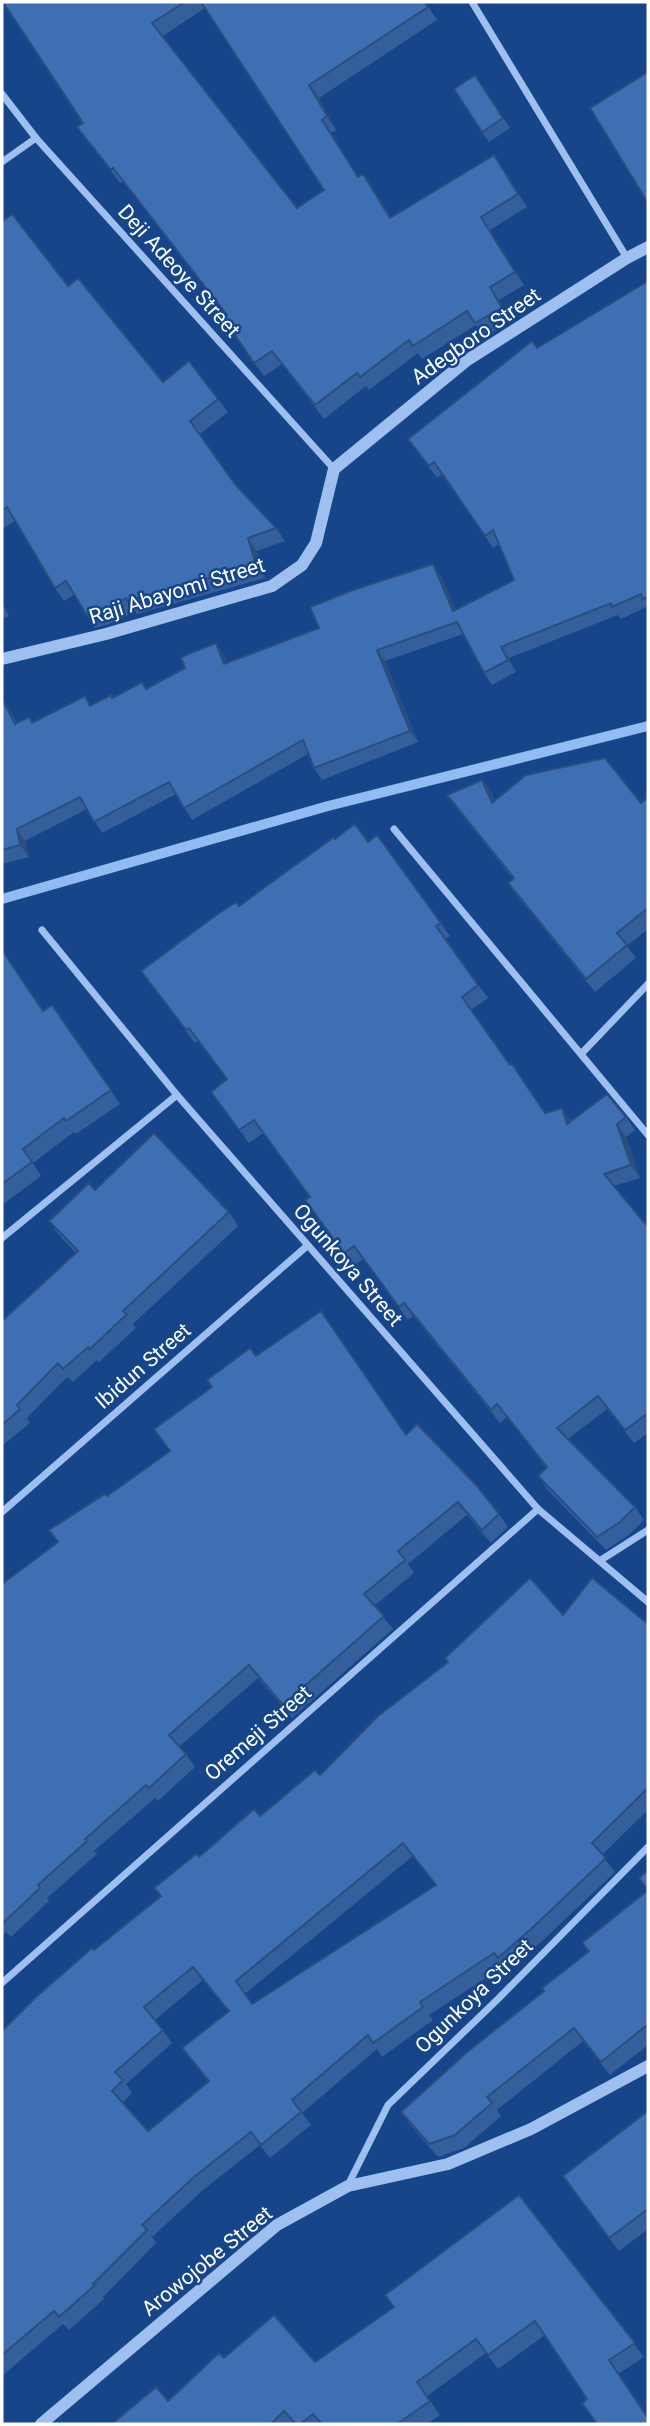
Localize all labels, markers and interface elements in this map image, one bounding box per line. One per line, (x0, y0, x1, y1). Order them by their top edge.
street label: Deji Adeoye Street (113, 200, 245, 342)
street label: Adegboro Street (407, 283, 545, 389)
street label: Raji Abayomi Street (86, 553, 268, 629)
street label: Ogunkoya Street (289, 1199, 408, 1331)
street label: Ibidun Street (91, 1318, 196, 1414)
street label: Oremeji Street (200, 1680, 316, 1786)
street label: Ogunkoya Street (410, 1934, 538, 2058)
street label: Arowojobe Street (137, 2201, 277, 2321)

